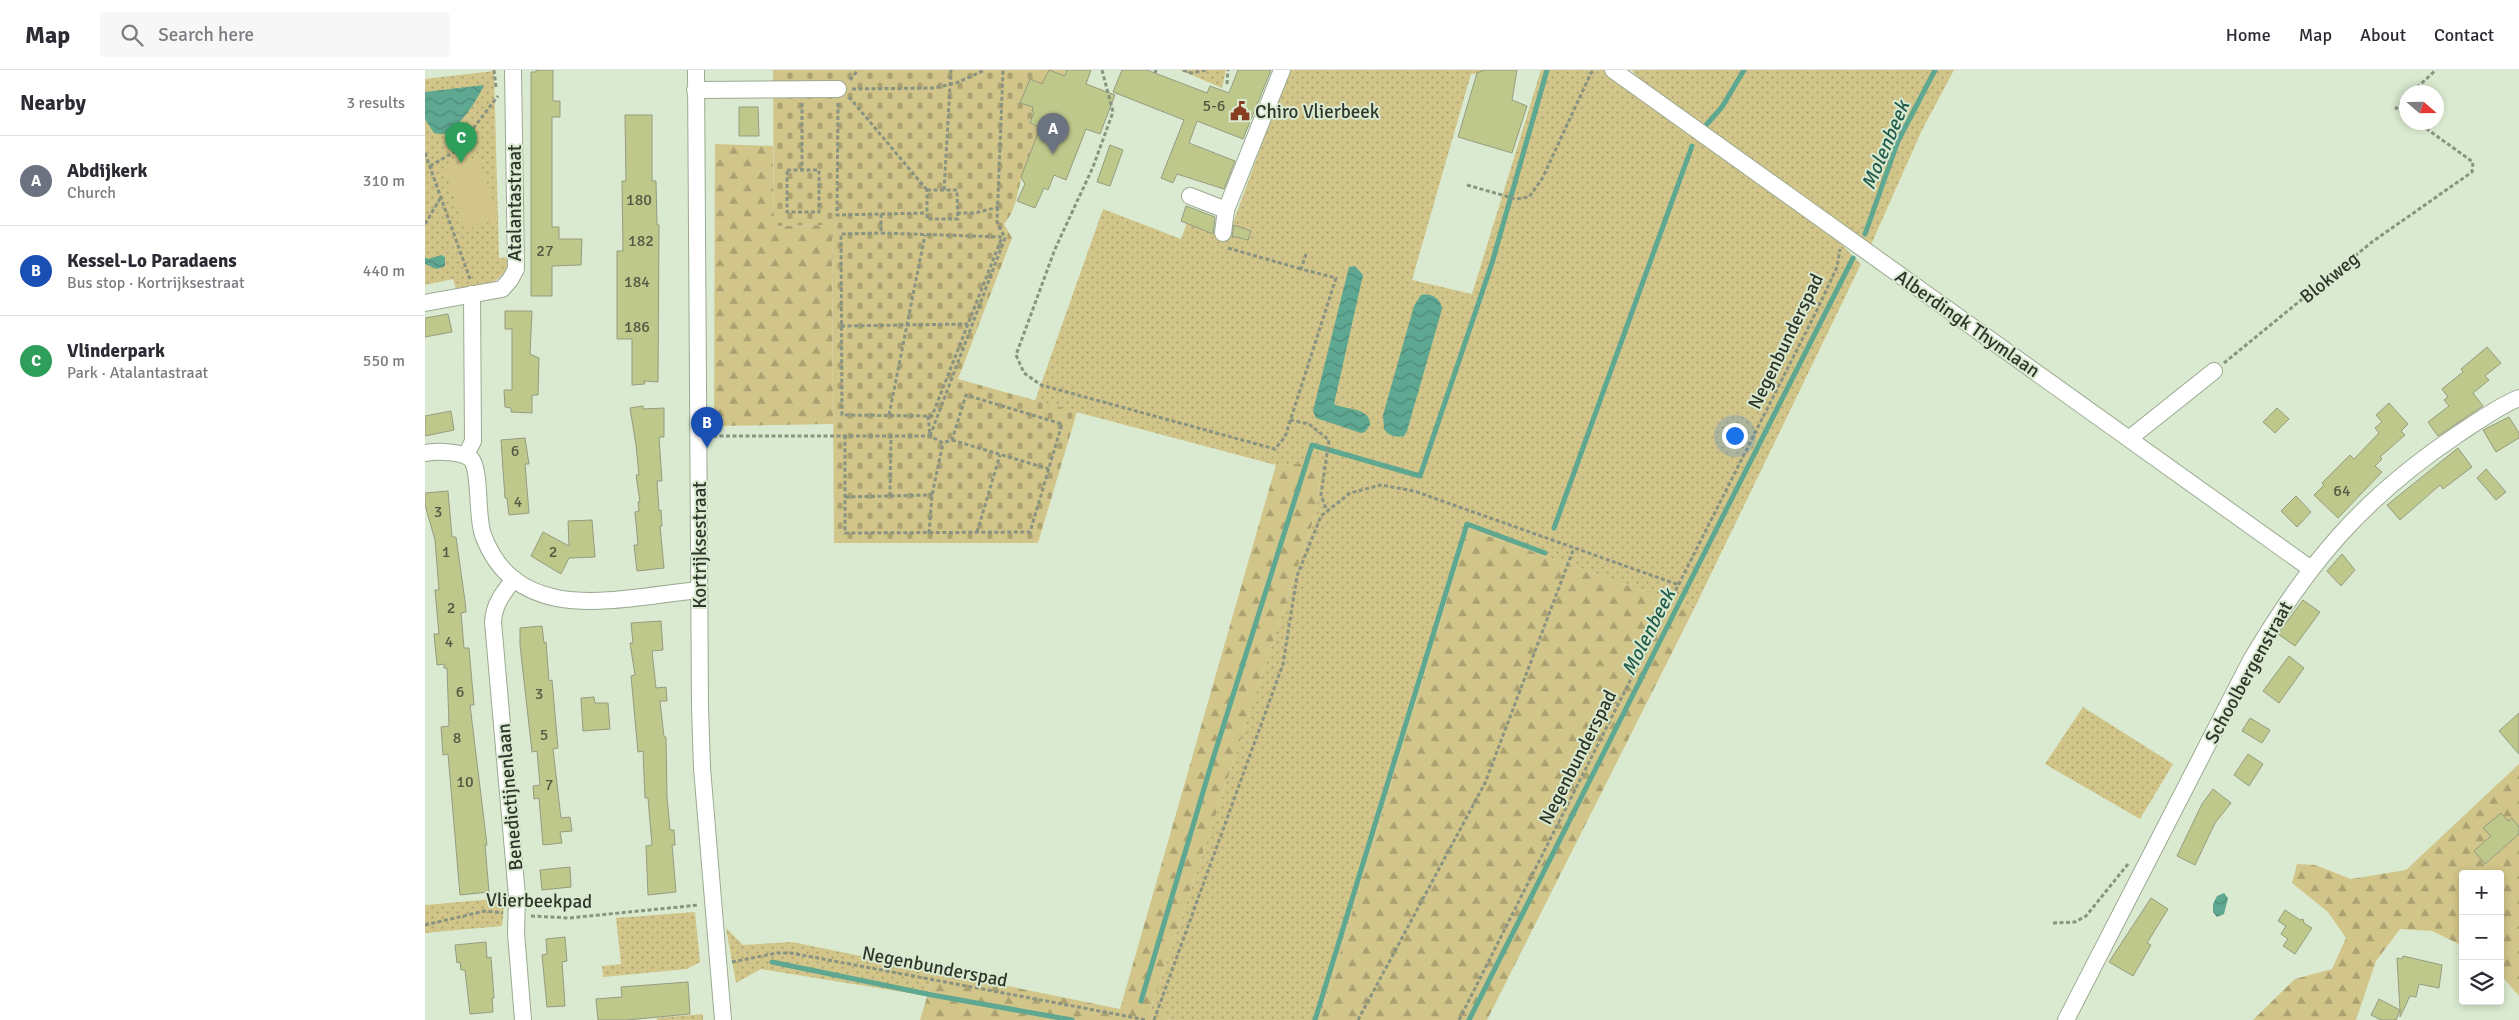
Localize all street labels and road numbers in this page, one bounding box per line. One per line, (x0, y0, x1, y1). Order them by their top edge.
street label: Atalantastraat (503, 144, 527, 262)
street label: Blokweg (2295, 247, 2364, 309)
street label: Alberdingk Thymlaan (1890, 265, 2044, 383)
street label: Negenbunderspad (1743, 270, 1829, 413)
street label: Kortrijksestraat (688, 481, 712, 609)
street label: Schoolbergenstraat (2200, 597, 2298, 748)
street label: Negenbunderspad (1534, 686, 1622, 829)
street label: Benedictijnenlaan (492, 722, 528, 872)
street label: Vlierbeekpad (486, 888, 592, 914)
street label: Negenbunderspad (860, 941, 1010, 993)

